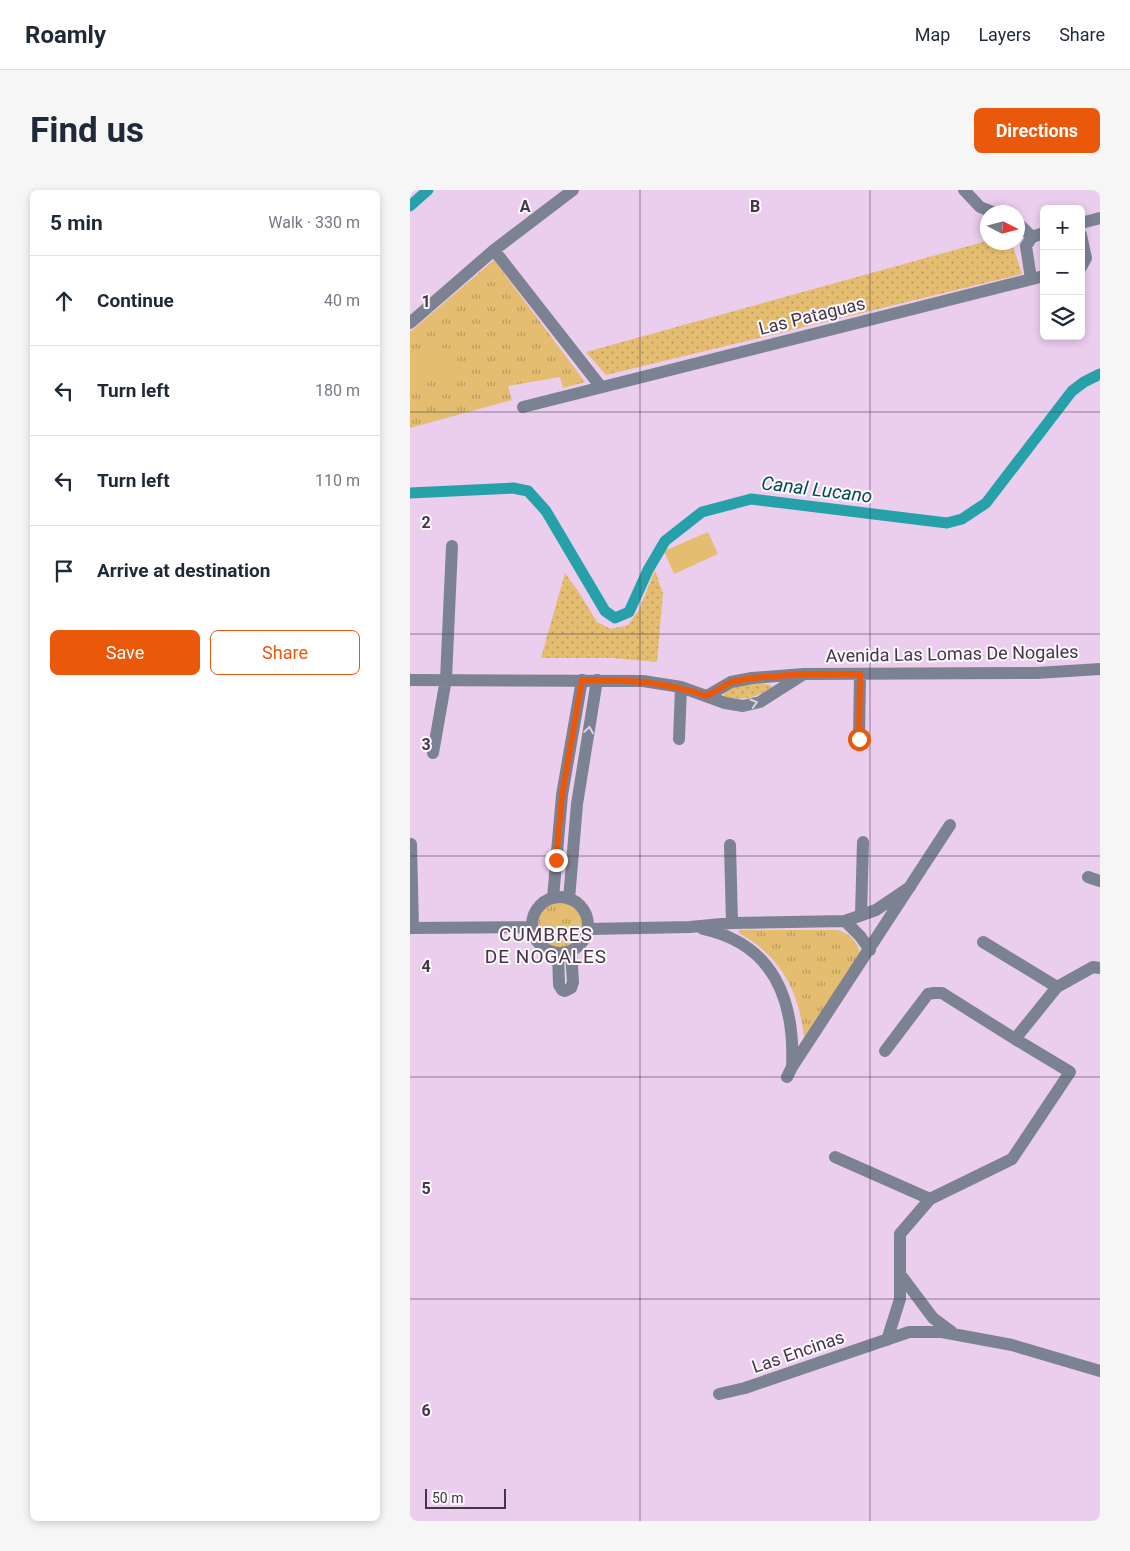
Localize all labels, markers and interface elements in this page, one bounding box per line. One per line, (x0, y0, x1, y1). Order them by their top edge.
text: Roamly (25, 21, 106, 49)
text: Map (915, 24, 950, 45)
text: Layers (978, 24, 1031, 45)
text: Share (1059, 24, 1105, 45)
button: Directions (974, 108, 1100, 153)
text: Find us (30, 110, 144, 151)
text: A (520, 197, 531, 216)
text: B (750, 197, 760, 216)
north arrow (980, 205, 1025, 250)
map controls (1040, 205, 1085, 340)
button: + (1040, 205, 1085, 250)
text: 5 min (50, 211, 103, 235)
text: Walk · 330 m (268, 213, 360, 232)
button: − (1040, 250, 1085, 295)
icon: ahead (50, 287, 78, 315)
text: Continue (97, 289, 174, 312)
text: 40 m (324, 291, 360, 310)
text: 1 (421, 292, 431, 311)
street label: Las Pataguas (756, 292, 867, 339)
button: layers (1040, 295, 1085, 340)
icon: left (50, 377, 78, 405)
text: Turn left (97, 379, 170, 402)
text: 180 m (315, 381, 360, 400)
icon: left (50, 467, 78, 495)
text: Turn left (97, 469, 170, 492)
text: 110 m (315, 471, 360, 490)
water label: Canal Lucano (760, 471, 874, 508)
text: 2 (421, 513, 431, 532)
icon: arrive (50, 557, 78, 585)
text: Arrive at destination (97, 559, 270, 582)
button: Save (50, 630, 200, 675)
button: Share (210, 630, 360, 675)
street label: Avenida Las Lomas De Nogales (825, 641, 1079, 666)
one-way arrow (749, 699, 757, 709)
one-way arrow (583, 726, 594, 734)
route start (848, 728, 871, 751)
text: 3 (421, 735, 431, 754)
route end (545, 849, 568, 872)
district label: CUMBRES DE NOGALES (485, 923, 607, 968)
text: 4 (421, 957, 431, 976)
text: 5 (421, 1179, 431, 1198)
street label: Las Encinas (749, 1326, 847, 1377)
text: 6 (421, 1401, 431, 1420)
scale bar (425, 1486, 506, 1509)
text: 50 m (432, 1490, 464, 1506)

